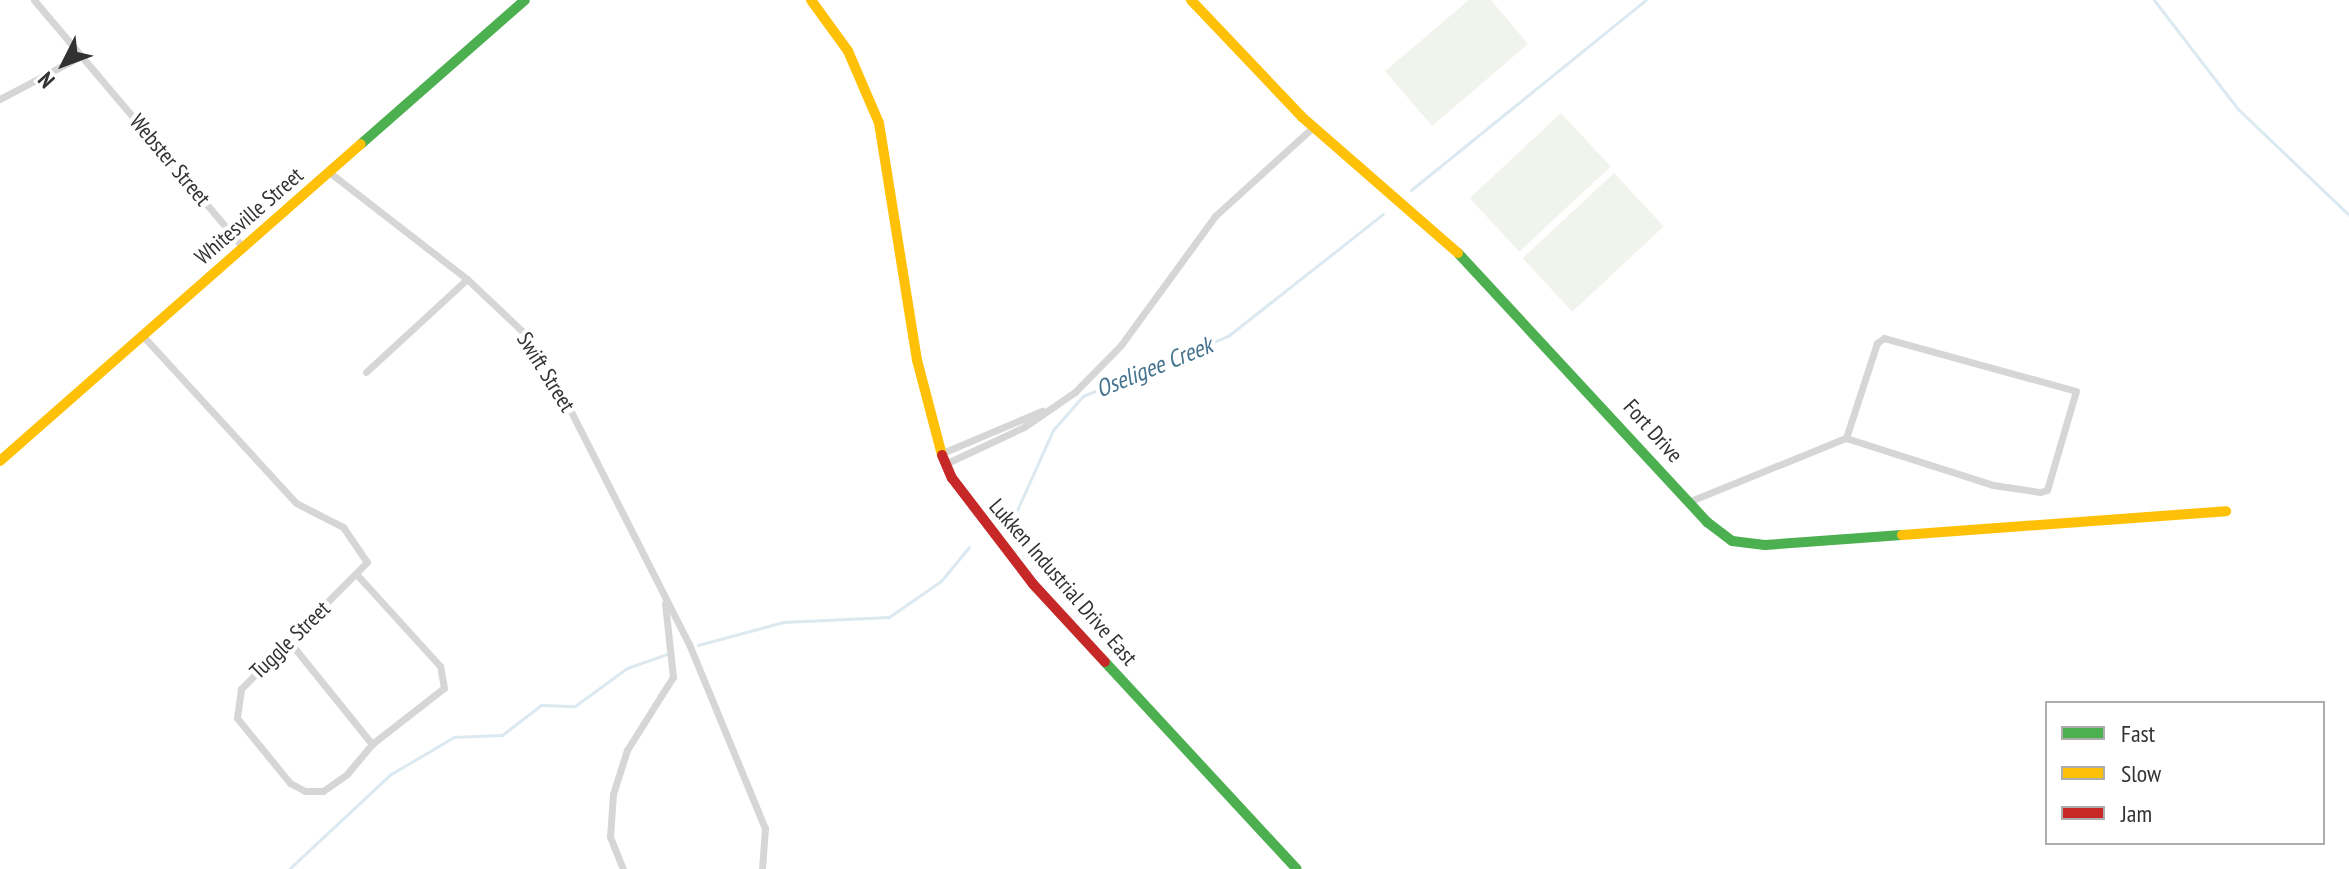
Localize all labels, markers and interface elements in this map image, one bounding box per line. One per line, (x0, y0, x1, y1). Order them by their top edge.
north arrow (24, 24, 104, 104)
text: N (32, 66, 61, 94)
street label: Webster Street (124, 109, 216, 211)
street label: Whitesville Street (190, 162, 308, 270)
street label: Swift Street (511, 327, 581, 417)
water label: Oseligee Creek (1091, 331, 1217, 403)
street label: Fort Drive (1618, 394, 1688, 468)
street label: Lukken Industrial Drive East (984, 493, 1142, 671)
street label: Tuggle Street (245, 595, 335, 685)
legend (2045, 701, 2325, 845)
text: Fast (2121, 718, 2155, 749)
text: Slow (2121, 758, 2161, 789)
text: Jam (2121, 798, 2152, 829)

